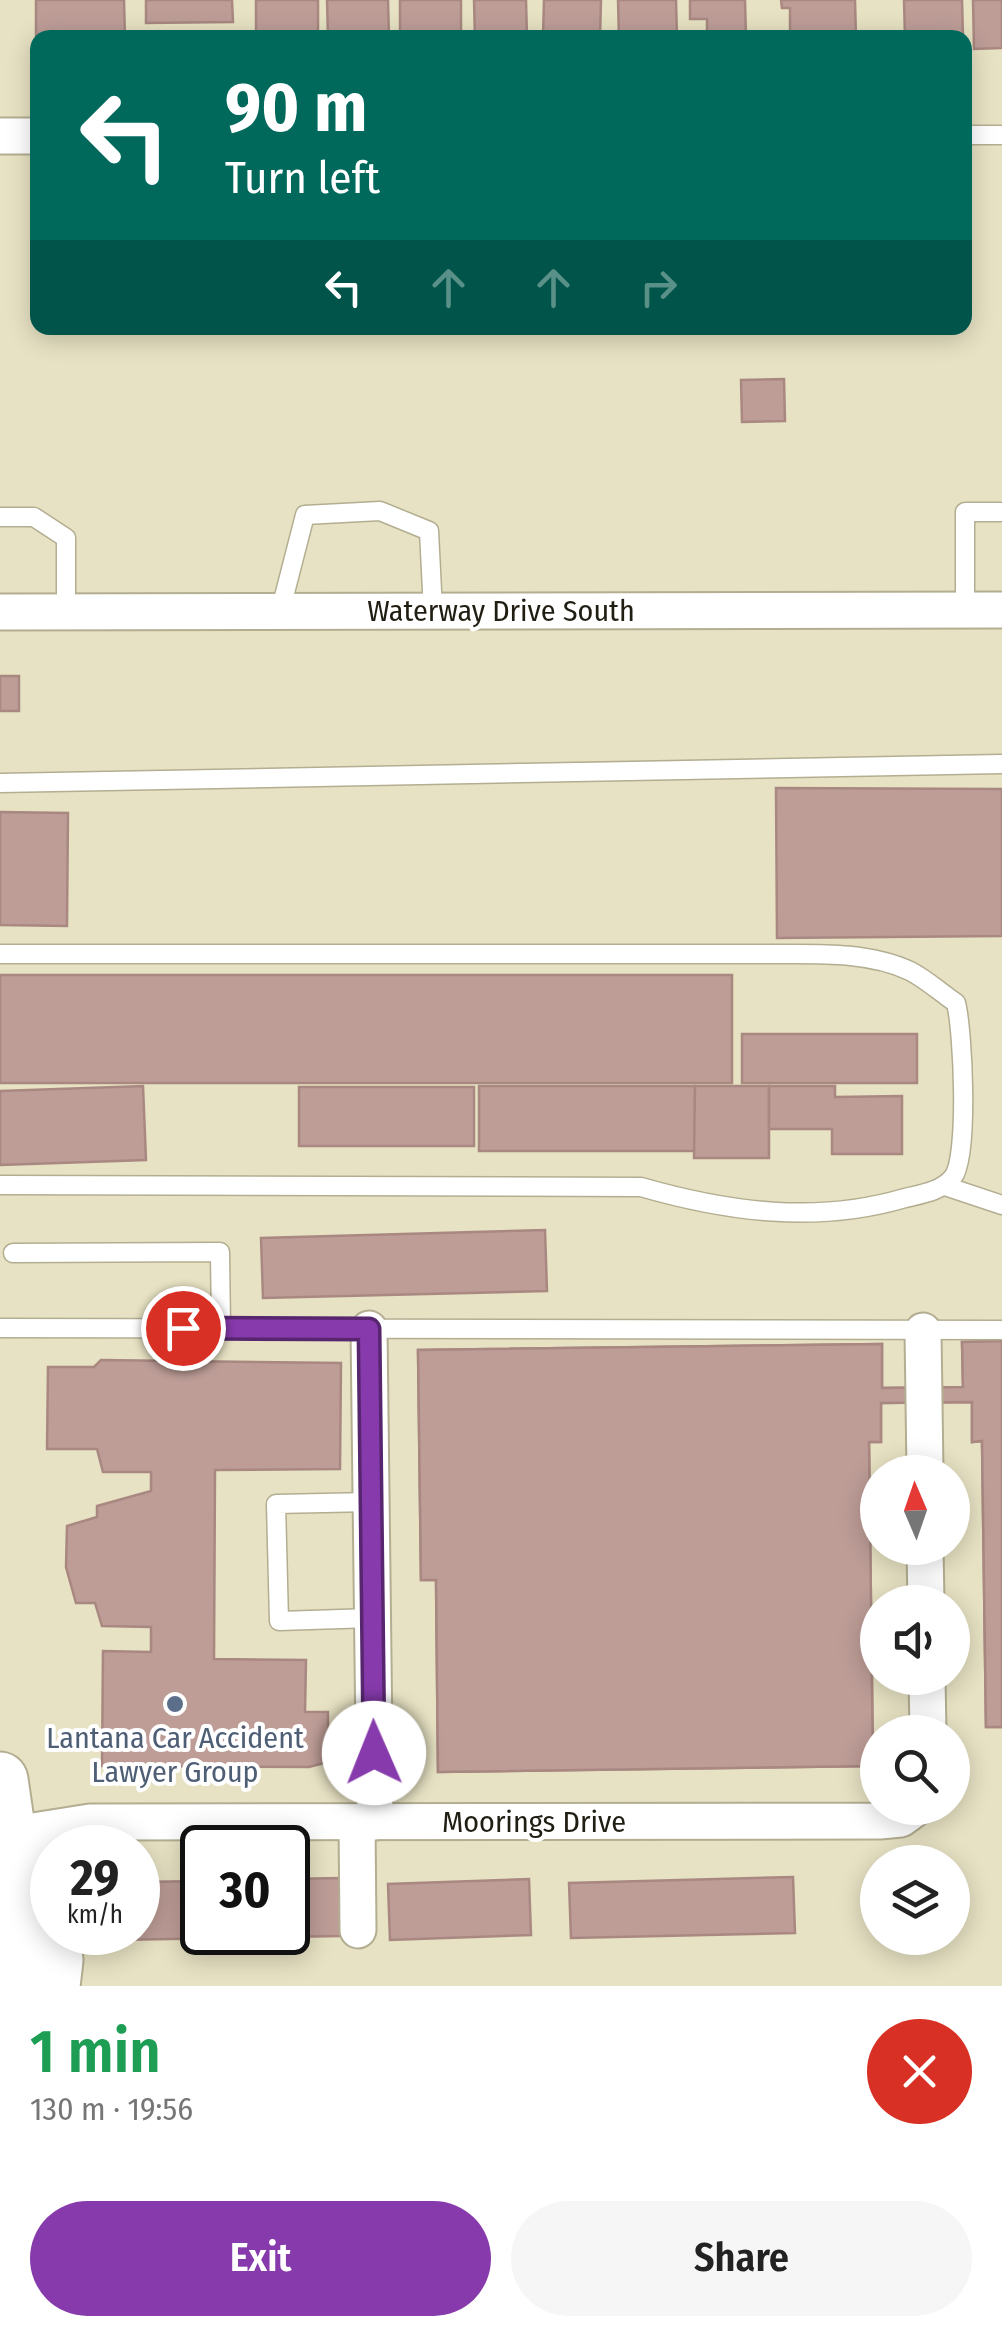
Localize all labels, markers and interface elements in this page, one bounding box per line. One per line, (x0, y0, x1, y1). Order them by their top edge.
text: 90 m (225, 66, 367, 150)
icon: left (60, 70, 190, 200)
text: Turn left (225, 151, 380, 205)
icon: left (316, 260, 371, 315)
icon: ahead (421, 260, 476, 315)
icon: ahead (526, 260, 581, 315)
icon: right (631, 260, 686, 315)
street label: Waterway Drive South (367, 593, 635, 629)
pin (141, 1286, 226, 1371)
icon: arrive (156, 1301, 211, 1356)
north arrow (860, 1455, 970, 1565)
map controls (860, 1455, 970, 1955)
button: sound (860, 1585, 970, 1695)
marker: Lantana Car Accident Lawyer Group (164, 1693, 186, 1715)
position arrow (322, 1701, 426, 1805)
button: search (860, 1715, 970, 1825)
place label: Lantana Car Accident Lawyer Group (46, 1720, 304, 1790)
street label: Moorings Drive (442, 1804, 626, 1840)
speed limit sign: 30 (180, 1825, 310, 1955)
button: layers (860, 1845, 970, 1955)
text: 29 (71, 1848, 119, 1908)
text: km/h (67, 1900, 123, 1930)
text: 1 min (30, 2016, 161, 2088)
button: close (867, 2019, 972, 2124)
text: 130 m · 19:56 (30, 2090, 193, 2128)
button: Exit (30, 2201, 491, 2316)
button: Share (511, 2201, 972, 2316)

